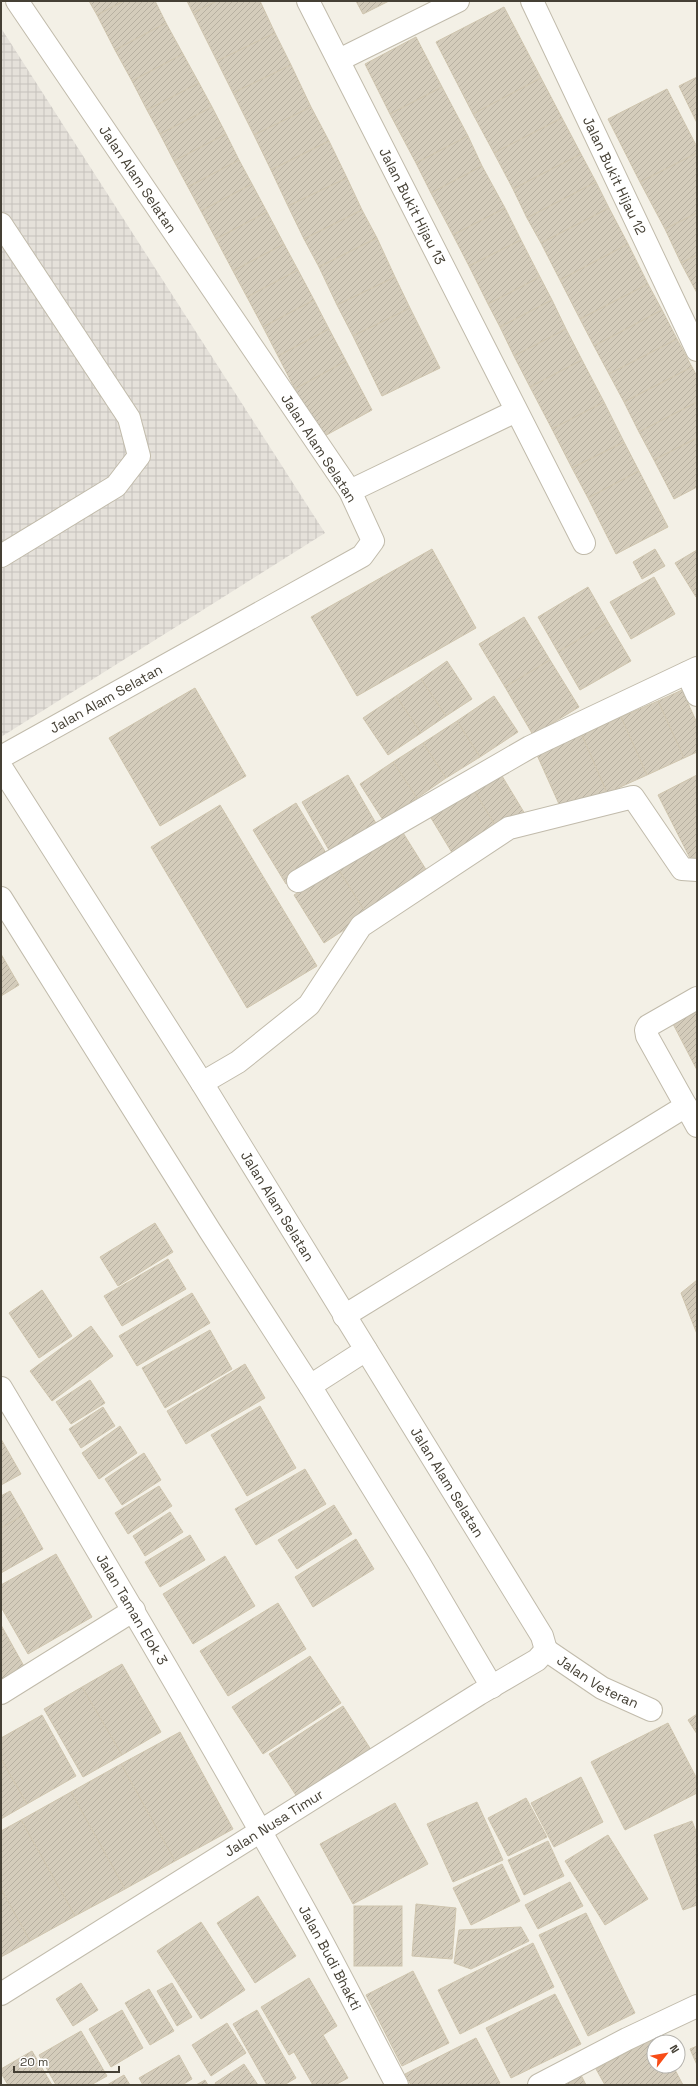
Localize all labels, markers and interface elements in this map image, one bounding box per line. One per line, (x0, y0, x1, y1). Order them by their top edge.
street label: Jalan Bukit Hijau 12 (579, 113, 650, 238)
street label: Jalan Alam Selatan (95, 122, 181, 236)
street label: Jalan Bukit Hijau 13 (375, 144, 450, 268)
street label: Jalan Alam Selatan (277, 390, 361, 506)
street label: Jalan Alam Selatan (46, 660, 165, 737)
street label: Jalan Alam Selatan (237, 1147, 318, 1265)
street label: Jalan Alam Selatan (407, 1423, 488, 1541)
street label: Jalan Taman Elok 3 (92, 1550, 172, 1668)
street label: Jalan Veteran (553, 1651, 642, 1712)
street label: Jalan Nusa Timur (221, 1785, 327, 1861)
street label: Jalan Budi Bhakti (295, 1902, 366, 2013)
north arrow (646, 2034, 686, 2074)
text: N (667, 2042, 682, 2056)
scale bar (14, 2048, 119, 2074)
text: 20 m (20, 2054, 48, 2070)

